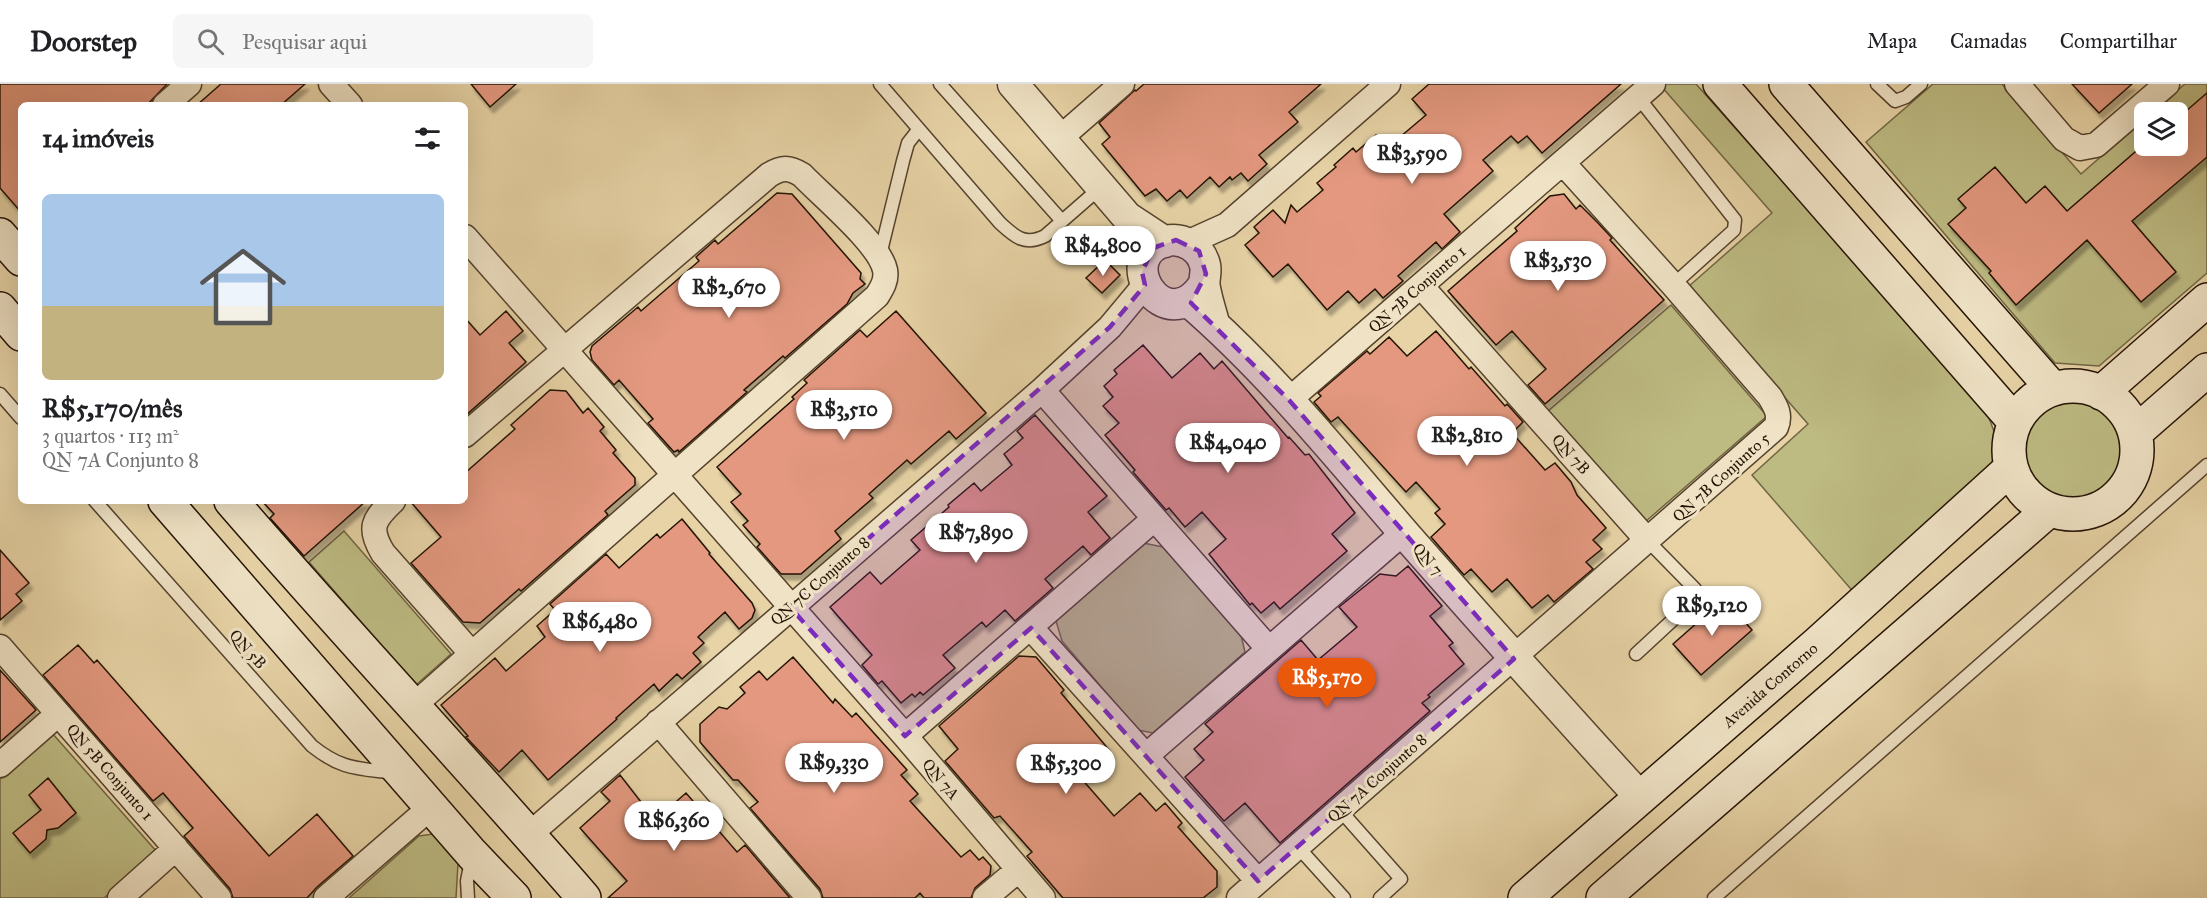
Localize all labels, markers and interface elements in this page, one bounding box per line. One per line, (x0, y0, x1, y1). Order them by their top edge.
search box (173, 14, 593, 68)
text: Doorstep (30, 24, 137, 59)
icon: search (194, 25, 227, 58)
text: Pesquisar aqui (242, 28, 367, 55)
text: Mapa (1867, 28, 1917, 54)
text: Camadas (1950, 28, 2027, 54)
text: Compartilhar (2060, 28, 2177, 54)
map controls (2134, 102, 2188, 156)
button: layers (2134, 102, 2188, 156)
text: 14 imóveis (42, 122, 154, 154)
icon: filters (411, 122, 444, 155)
pin: R$3,590 (1357, 134, 1467, 185)
text: R$3,590 (1377, 141, 1447, 165)
pin: R$4,800 (1048, 226, 1158, 277)
icon: home (189, 233, 297, 341)
text: R$4,800 (1065, 233, 1141, 257)
street label: QN 7B Conjunto 1 (1364, 241, 1470, 337)
pin: R$3,530 (1503, 241, 1613, 292)
text: R$3,530 (1524, 248, 1592, 272)
pin: R$2,670 (674, 268, 784, 319)
text: R$2,670 (692, 275, 766, 299)
pin: R$3,510 (789, 390, 899, 441)
text: R$5,170/mês (42, 392, 182, 424)
text: R$3,510 (810, 397, 878, 421)
pin: R$2,810 (1412, 416, 1522, 467)
pin: R$4,040 (1173, 423, 1283, 474)
text: R$2,810 (1431, 423, 1503, 447)
text: 3 quartos · 113 m² (42, 424, 179, 448)
street label: QN 7B Conjunto 5 (1668, 428, 1774, 526)
text: R$4,040 (1189, 430, 1267, 454)
street label: QN 7B (1548, 430, 1594, 478)
text: QN 7A Conjunto 8 (42, 448, 199, 472)
pin: R$7,890 (921, 513, 1031, 564)
text: R$7,890 (939, 520, 1013, 544)
street label: QN 7C Conjunto 8 (766, 533, 874, 629)
street label: QN 7 (1409, 539, 1447, 579)
pin: R$9,120 (1657, 586, 1767, 637)
text: R$9,120 (1676, 593, 1748, 617)
pin: R$6,480 (545, 602, 655, 653)
text: R$6,480 (562, 609, 638, 633)
street label: QN 5B (225, 625, 271, 673)
street label: Avenida Contorno (1718, 639, 1821, 732)
pin: R$5,170 (1272, 658, 1382, 709)
text: R$5,170 (1292, 665, 1362, 689)
street label: QN 5B Conjunto 1 (63, 720, 157, 824)
street label: QN 7A Conjunto 8 (1323, 730, 1431, 826)
pin: R$9,330 (779, 743, 889, 794)
pin: R$5,300 (1011, 744, 1121, 795)
text: R$9,330 (799, 750, 869, 774)
text: R$5,300 (1030, 751, 1102, 775)
street label: QN 7A (918, 755, 964, 803)
pin: R$6,360 (619, 801, 729, 852)
text: R$6,360 (638, 808, 710, 832)

